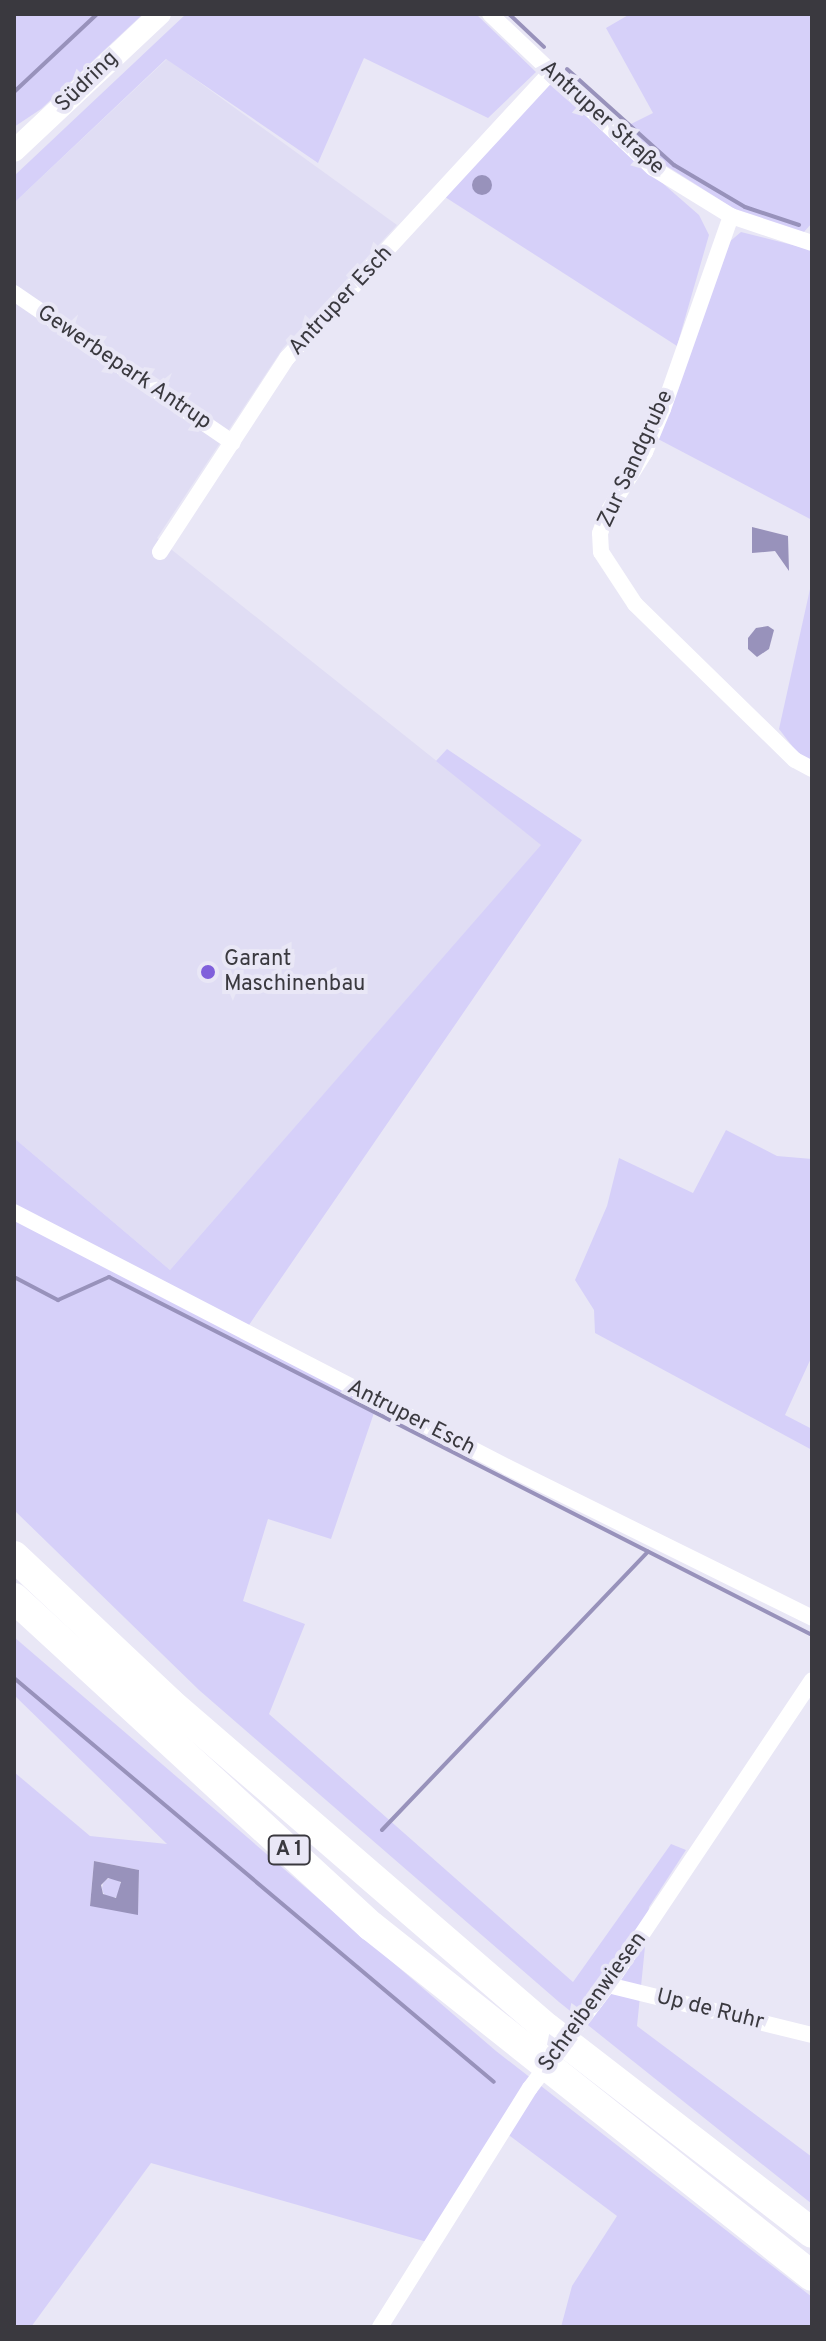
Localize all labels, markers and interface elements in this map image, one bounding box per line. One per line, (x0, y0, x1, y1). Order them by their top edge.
street label: Südring (50, 46, 124, 118)
street label: Antruper Straße (534, 55, 670, 181)
street label: Antruper Esch (284, 241, 398, 361)
street label: Gewerbepark Antrup (32, 300, 216, 436)
street label: Zur Sandgrube (593, 386, 679, 532)
place label: Garant Maschinenbau (224, 946, 365, 998)
marker: Garant Maschinenbau (199, 963, 217, 981)
street label: Antruper Esch (343, 1374, 479, 1462)
road number: A 1 (267, 1834, 311, 1866)
street label: Schreibenwiesen (533, 1927, 653, 2077)
street label: Up de Ruhr (653, 1984, 767, 2036)

